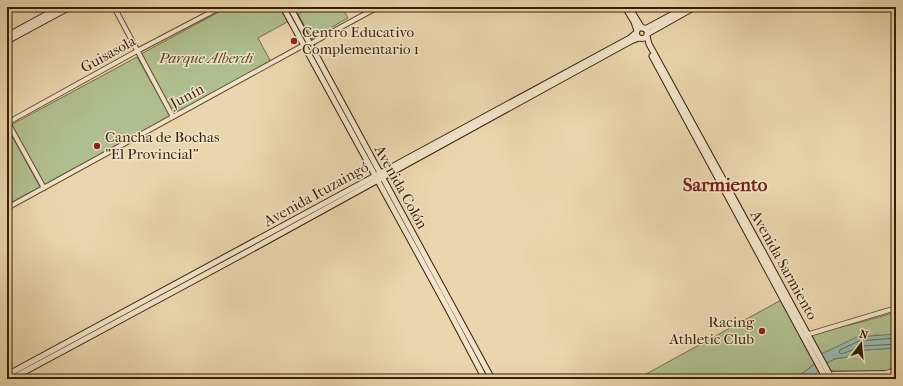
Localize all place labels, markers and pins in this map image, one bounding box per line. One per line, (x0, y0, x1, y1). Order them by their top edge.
place label: Centro Educativo Complementario 1 (302, 23, 419, 58)
marker: Centro Educativo Complementario 1 (289, 36, 299, 46)
place label: Cancha de Bochas "El Provincial" (105, 128, 220, 163)
marker: Cancha de Bochas "El Provincial" (92, 141, 102, 151)
place label: Racing Athletic Club (668, 313, 755, 348)
marker: Racing Athletic Club (757, 326, 767, 336)

